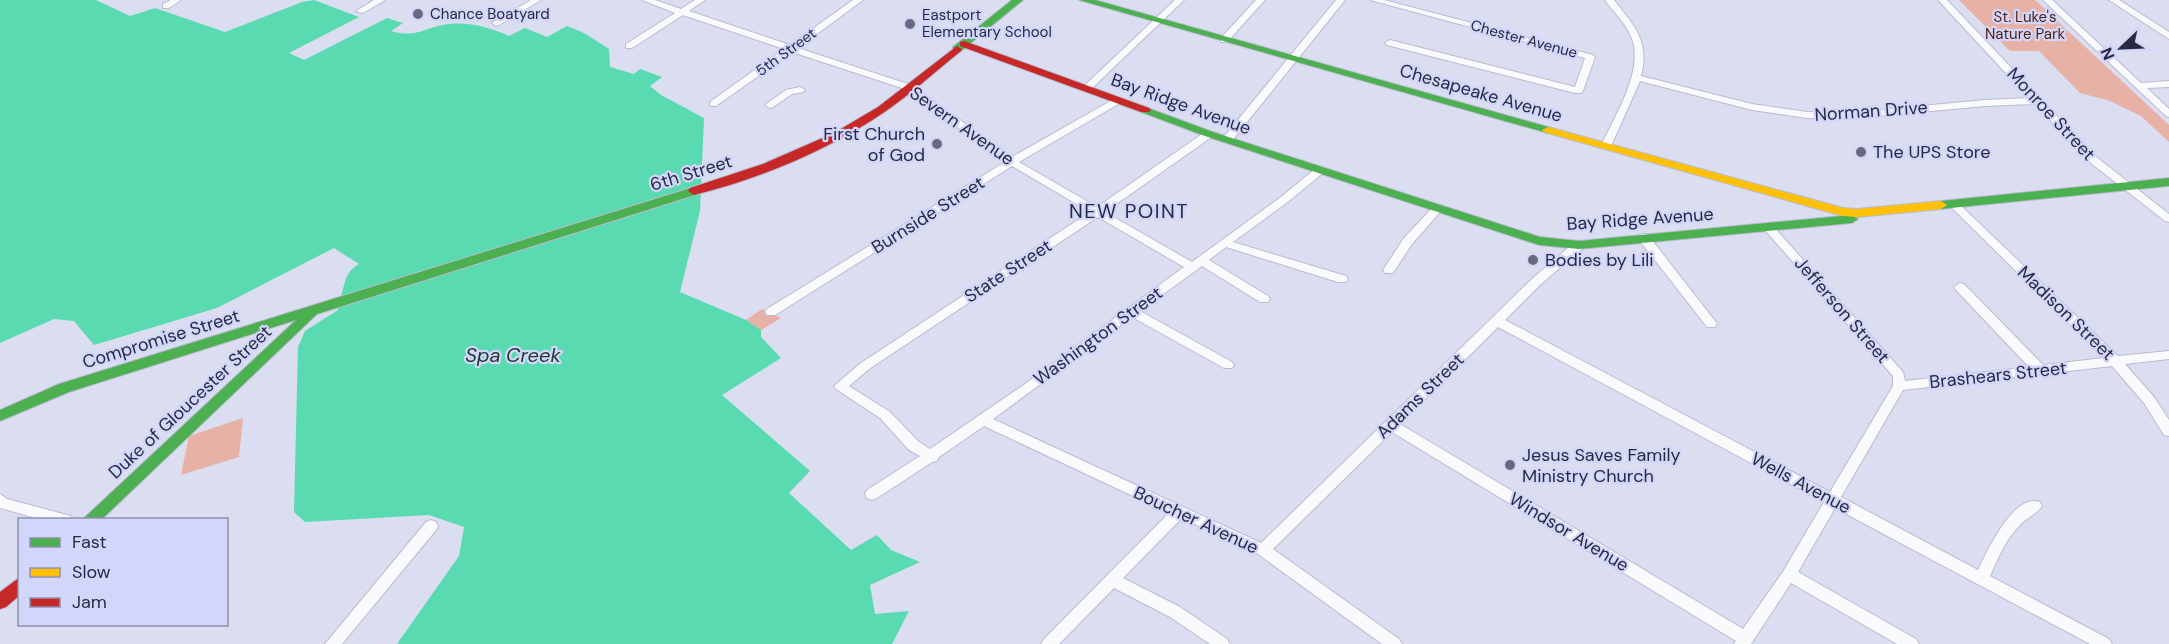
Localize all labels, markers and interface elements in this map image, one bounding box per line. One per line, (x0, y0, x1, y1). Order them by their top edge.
place label: Chance Boatyard (430, 4, 550, 24)
place label: Eastport Elementary School (922, 5, 1052, 42)
marker: Chance Boatyard (411, 7, 425, 21)
park label: St. Luke's Nature Park (1985, 7, 2066, 44)
street label: Chester Avenue (1468, 15, 1580, 63)
marker: Eastport Elementary School (903, 17, 917, 31)
north arrow (2091, 18, 2151, 78)
street label: 5th Street (752, 23, 820, 81)
text: N (2096, 44, 2120, 63)
street label: Chesapeake Avenue (1397, 58, 1565, 128)
street label: Monroe Street (2002, 62, 2100, 166)
street label: Bay Ridge Avenue (1108, 68, 1254, 140)
street label: Severn Avenue (905, 81, 1019, 171)
street label: Norman Drive (1814, 95, 1928, 127)
place label: First Church of God (823, 122, 925, 167)
marker: First Church of God (930, 137, 944, 151)
place label: The UPS Store (1873, 140, 1990, 164)
marker: The UPS Store (1854, 145, 1868, 159)
street label: 6th Street (647, 149, 735, 197)
street label: Burnside Street (867, 171, 989, 259)
district label: NEW POINT (1069, 198, 1189, 224)
street label: Bay Ridge Avenue (1566, 202, 1714, 236)
street label: State Street (960, 234, 1056, 308)
place label: Bodies by Lili (1545, 248, 1654, 272)
street label: Jefferson Street (1789, 252, 1895, 368)
marker: Bodies by Lili (1526, 253, 1540, 267)
street label: Madison Street (2012, 260, 2120, 366)
street label: Washington Street (1029, 281, 1167, 391)
street label: Compromise Street (79, 304, 243, 374)
street label: Duke of Gloucester Street (103, 320, 277, 484)
water label: Spa Creek (465, 342, 561, 368)
street label: Adams Street (1371, 348, 1469, 444)
street label: Brashears Street (1928, 356, 2068, 394)
place label: Jesus Saves Family Ministry Church (1522, 443, 1681, 488)
street label: Wells Avenue (1747, 447, 1855, 519)
marker: Jesus Saves Family Ministry Church (1503, 458, 1517, 472)
street label: Boucher Avenue (1130, 481, 1262, 559)
street label: Windsor Avenue (1505, 487, 1633, 577)
legend (18, 518, 228, 626)
text: Fast (72, 530, 107, 554)
text: Slow (72, 560, 111, 584)
text: Jam (72, 590, 107, 614)

